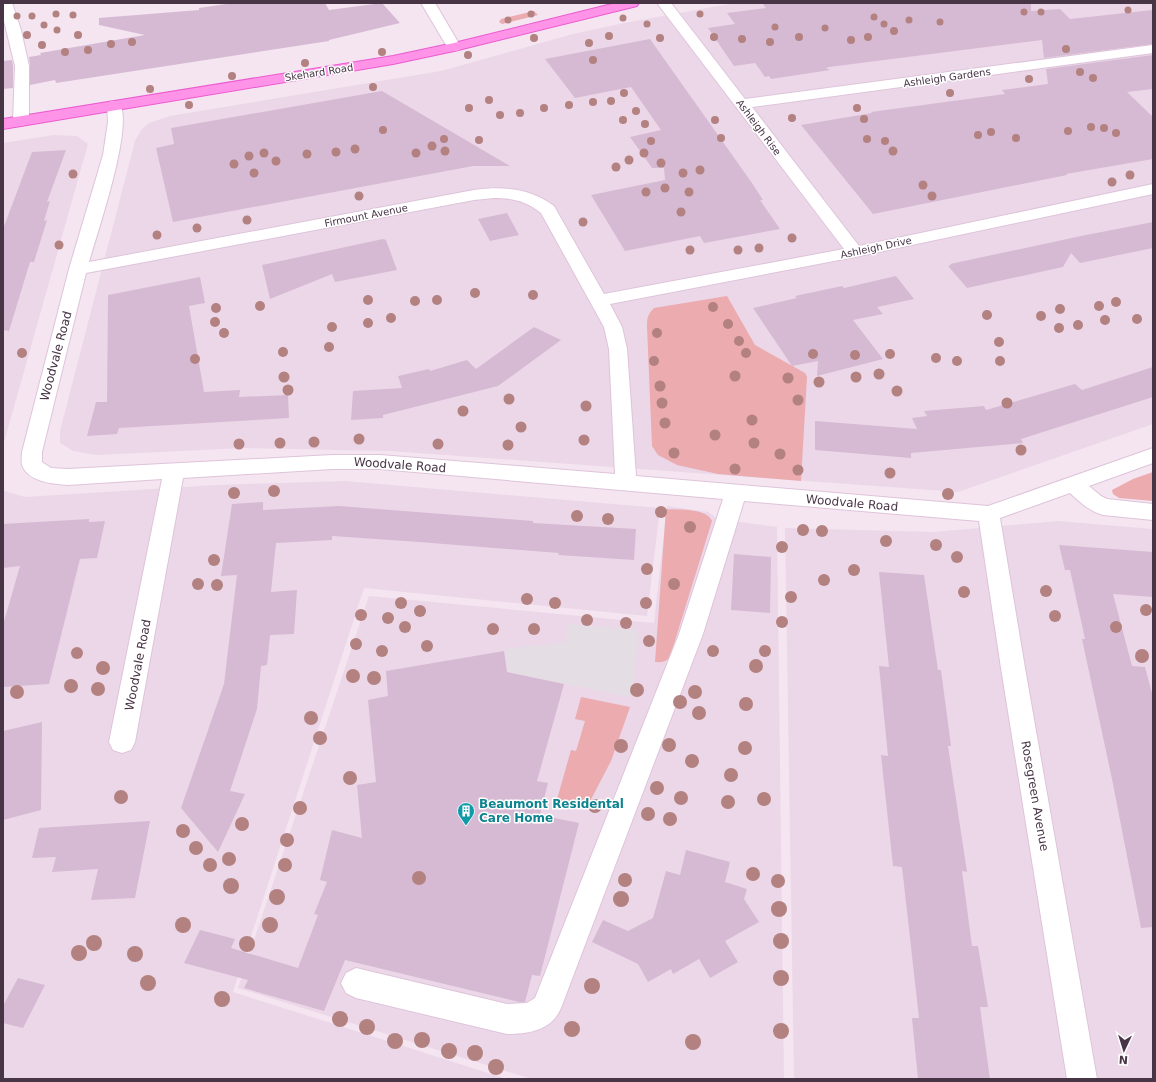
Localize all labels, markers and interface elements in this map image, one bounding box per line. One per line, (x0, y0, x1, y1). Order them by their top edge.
street label: Skehard Road (284, 62, 354, 83)
street label: Ashleigh Gardens (903, 66, 991, 89)
street label: Ashleigh Rise (734, 97, 783, 157)
street label: Firmount Avenue (324, 202, 409, 229)
street label: Ashleigh Drive (839, 235, 913, 260)
street label: Woodvale Road (37, 309, 75, 403)
street label: Woodvale Road (353, 455, 447, 475)
street label: Woodvale Road (805, 492, 899, 514)
street label: Woodvale Road (122, 618, 154, 712)
street label: Rosegreen Avenue (1018, 740, 1052, 852)
place label: Beaumont Residental Care Home (479, 797, 624, 825)
building icon: Beaumont Residental Care Home (456, 801, 476, 826)
north arrow (1104, 1030, 1144, 1070)
text: N (1118, 1053, 1128, 1066)

